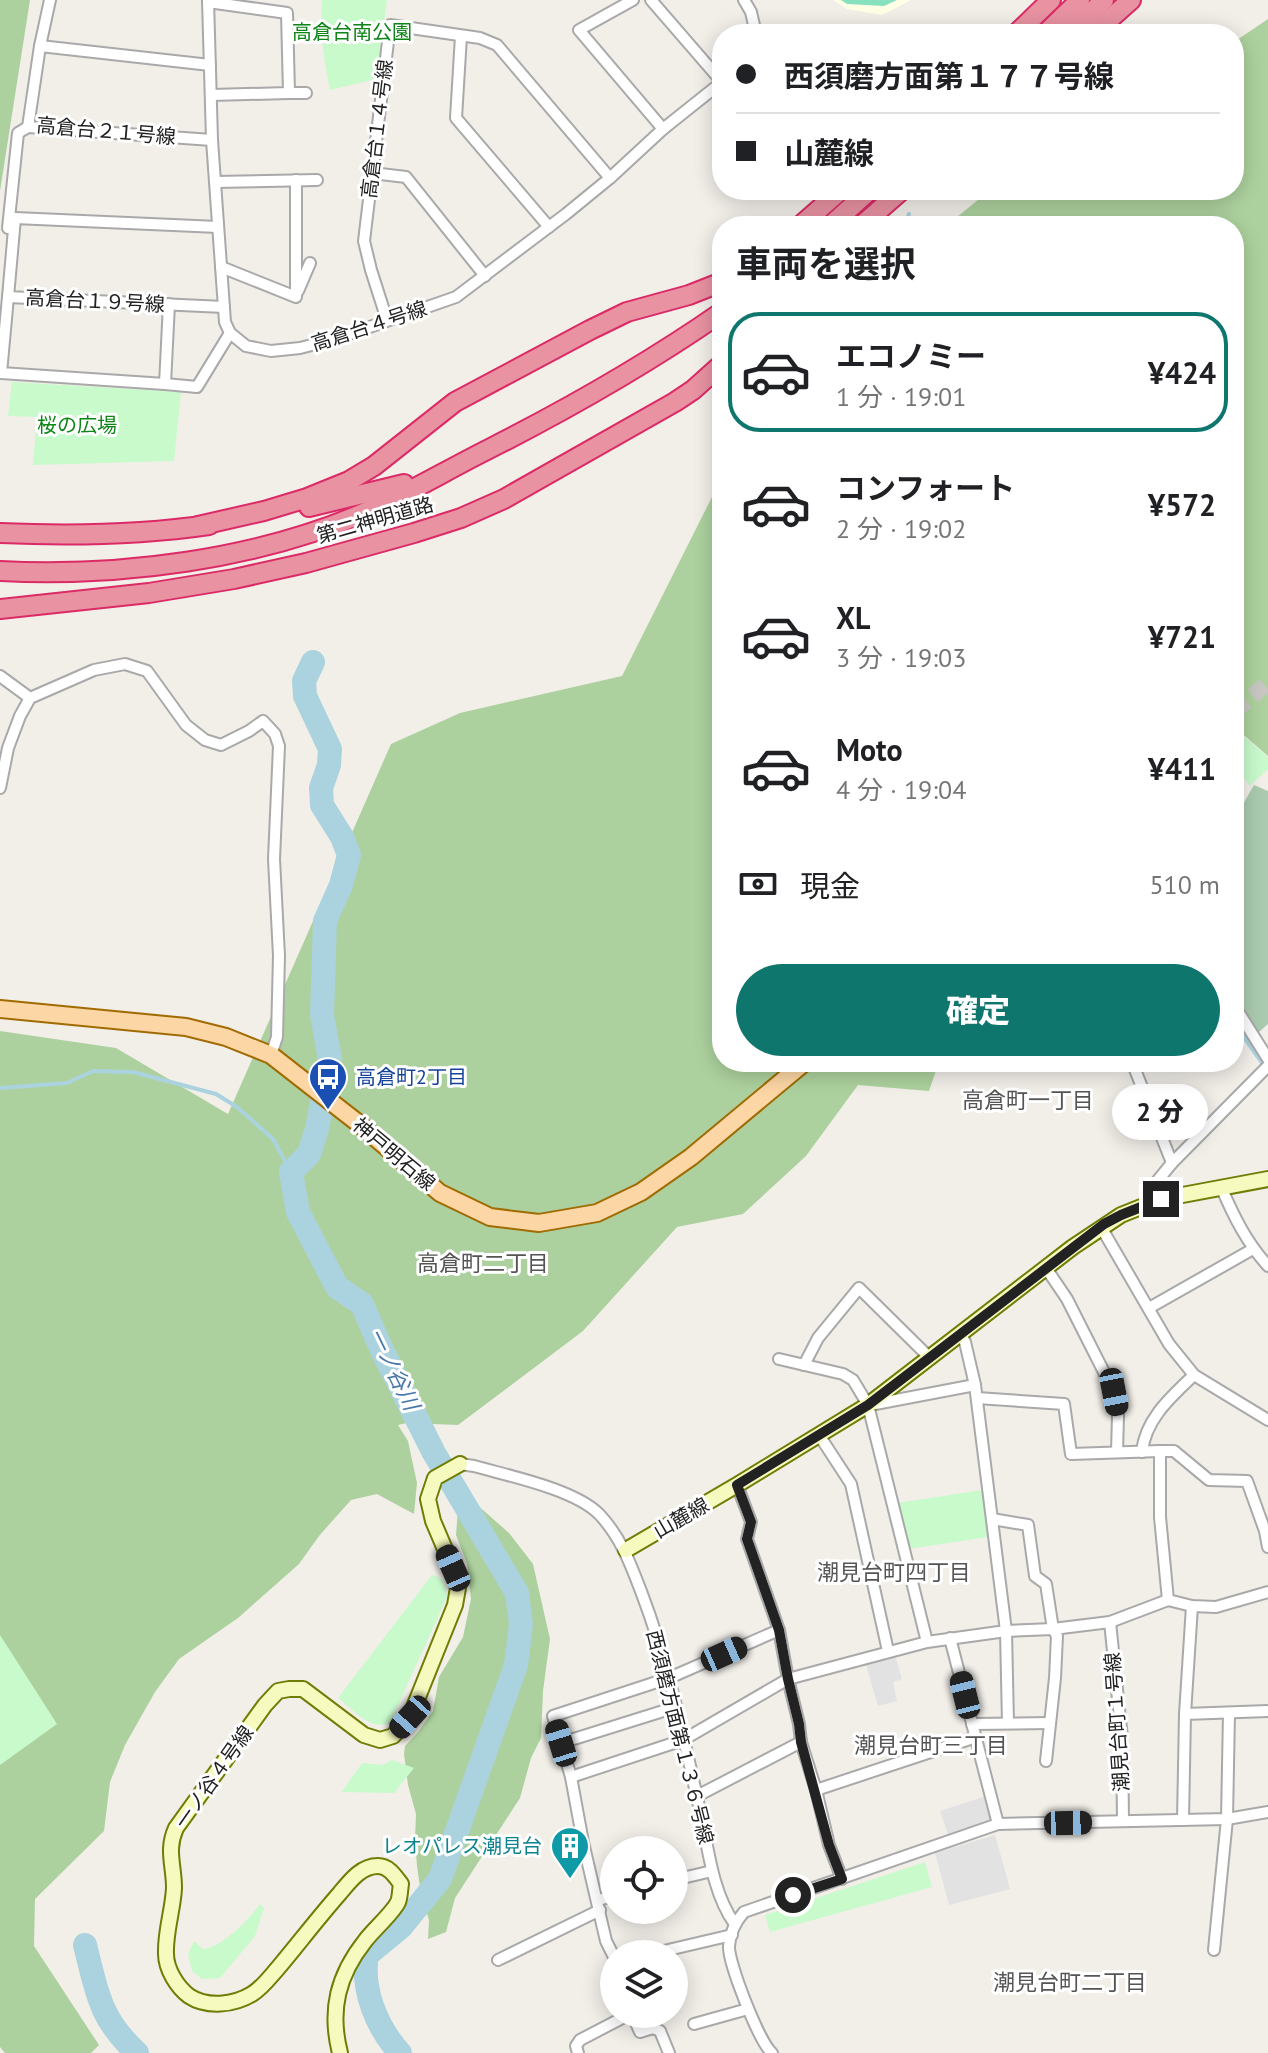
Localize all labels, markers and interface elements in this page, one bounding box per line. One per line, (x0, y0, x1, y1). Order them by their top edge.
park label: 高倉台南公園 (292, 19, 412, 45)
text: 西須磨方面第１７７号線 (784, 56, 1114, 95)
street label: 高倉台１４号線 (356, 58, 398, 200)
street label: 高倉台２１号線 (35, 112, 177, 150)
text: 山麓線 (784, 133, 874, 172)
text: 車両を選択 (736, 240, 916, 287)
street label: 高倉台１９号線 (24, 284, 166, 318)
street label: 高倉台４号線 (308, 295, 430, 357)
icon: car (740, 336, 812, 408)
text: エコノミー (836, 336, 986, 375)
text: ¥424 (1148, 353, 1216, 392)
text: 1 分 · 19:01 (836, 380, 966, 413)
park label: 桜の広場 (37, 412, 117, 438)
icon: car (740, 468, 812, 540)
text: コンフォート (836, 468, 1015, 507)
text: ¥572 (1148, 485, 1216, 524)
street label: 第二神明道路 (314, 491, 436, 549)
text: 2 分 · 19:02 (836, 512, 966, 545)
text: XL (836, 598, 870, 637)
icon: car (740, 600, 812, 672)
text: ¥721 (1148, 617, 1216, 656)
text: 3 分 · 19:03 (836, 641, 966, 674)
text: Moto (836, 730, 903, 769)
icon: car (740, 732, 812, 804)
text: ¥411 (1148, 749, 1216, 788)
text: 4 分 · 19:04 (836, 773, 966, 806)
icon: cash (736, 862, 780, 906)
text: 現金 (800, 866, 860, 905)
text: 510 m (1149, 868, 1220, 901)
button: 確定 (736, 964, 1220, 1056)
bus stop icon: 高倉町2丁目 (307, 1056, 349, 1111)
place label: 高倉町2丁目 (356, 1064, 467, 1090)
callout: 2 分 (1113, 1083, 1209, 1139)
district label: 高倉町一丁目 (962, 1086, 1094, 1114)
text: 2 分 (1136, 1095, 1184, 1128)
street label: 神戸明石線 (347, 1112, 441, 1196)
route end (1143, 1181, 1179, 1217)
district label: 高倉町二丁目 (417, 1249, 549, 1277)
water label: 一ノ谷川 (362, 1323, 427, 1416)
car (1098, 1366, 1130, 1418)
street label: 山麓線 (649, 1492, 713, 1544)
car (432, 1541, 474, 1595)
district label: 潮見台町四丁目 (817, 1558, 971, 1586)
street label: 西須磨方面第１３６号線 (641, 1627, 719, 1847)
car (697, 1633, 751, 1675)
street label: 潮見台町１号線 (1099, 1651, 1135, 1793)
car (948, 1669, 982, 1721)
car (385, 1691, 435, 1743)
car (543, 1717, 579, 1769)
street label: 一ノ谷４号線 (169, 1720, 259, 1834)
district label: 潮見台町三丁目 (854, 1731, 1008, 1759)
car (1044, 1811, 1092, 1835)
building icon: レオパレス潮見台 (549, 1825, 591, 1880)
place label: レオパレス潮見台 (382, 1833, 542, 1859)
map controls (600, 1836, 688, 2028)
button: locate (600, 1836, 688, 1924)
route start (775, 1877, 811, 1913)
button: layers (600, 1940, 688, 2028)
district label: 潮見台町二丁目 (993, 1968, 1147, 1996)

